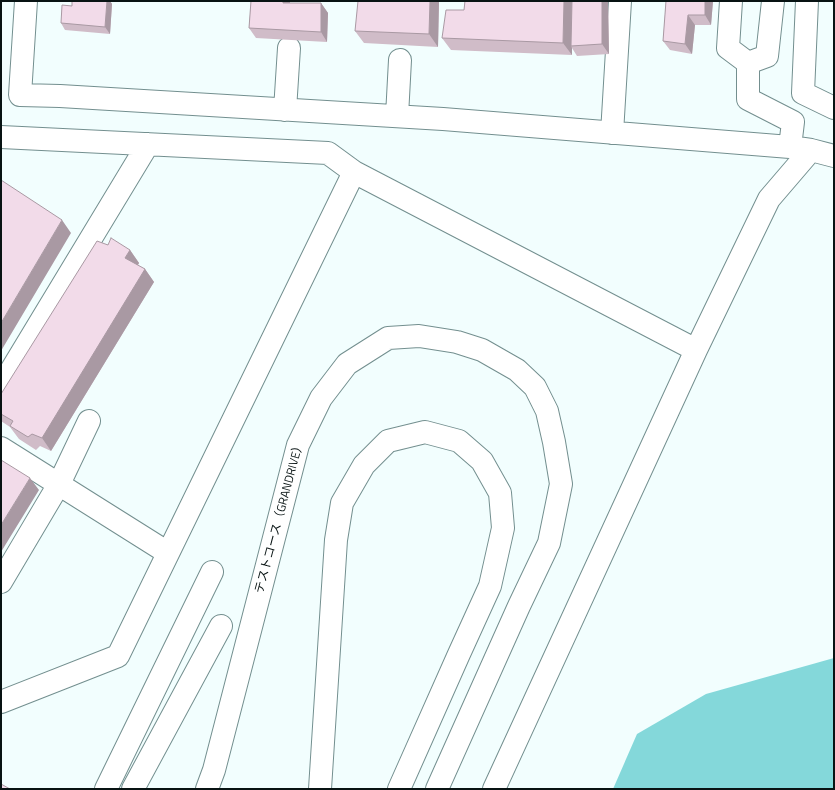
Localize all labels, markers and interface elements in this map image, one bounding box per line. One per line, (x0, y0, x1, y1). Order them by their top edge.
street label: テストコース（GRANDRIVE） (253, 439, 307, 595)

